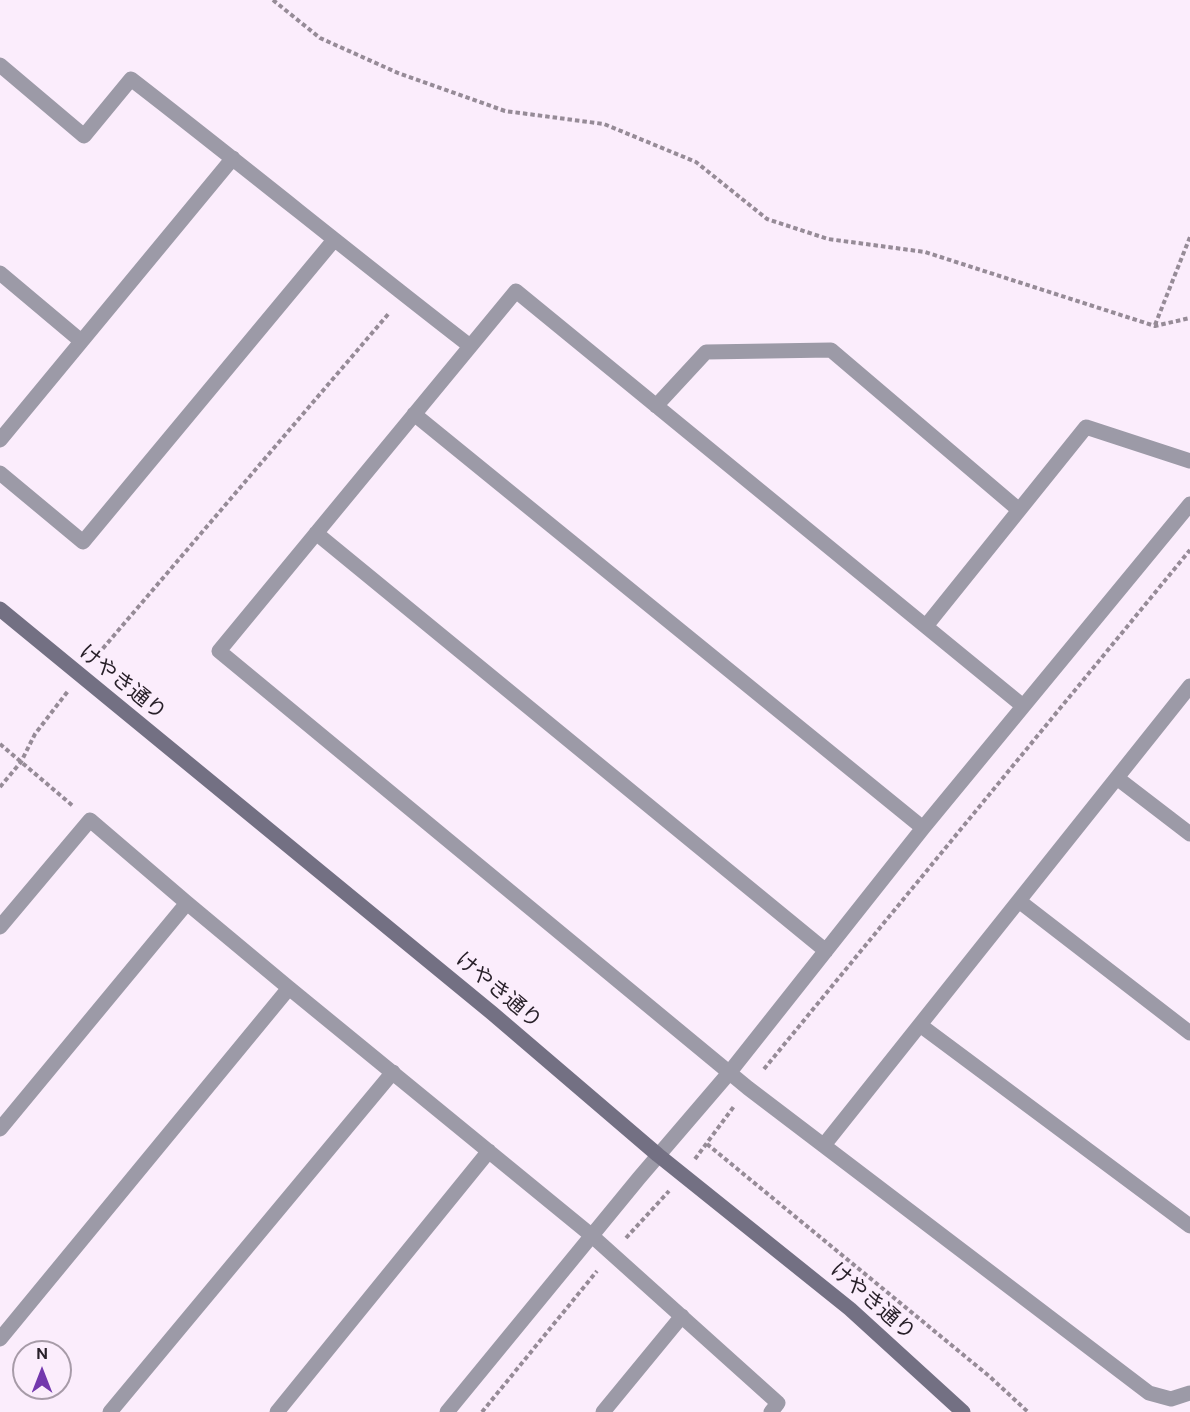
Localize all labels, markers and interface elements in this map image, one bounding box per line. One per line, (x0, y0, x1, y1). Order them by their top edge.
street label: けやき通り (73, 640, 171, 726)
street label: けやき通り (450, 948, 546, 1034)
street label: けやき通り (824, 1258, 920, 1346)
north arrow (12, 1340, 72, 1400)
text: N (36, 1343, 48, 1364)

